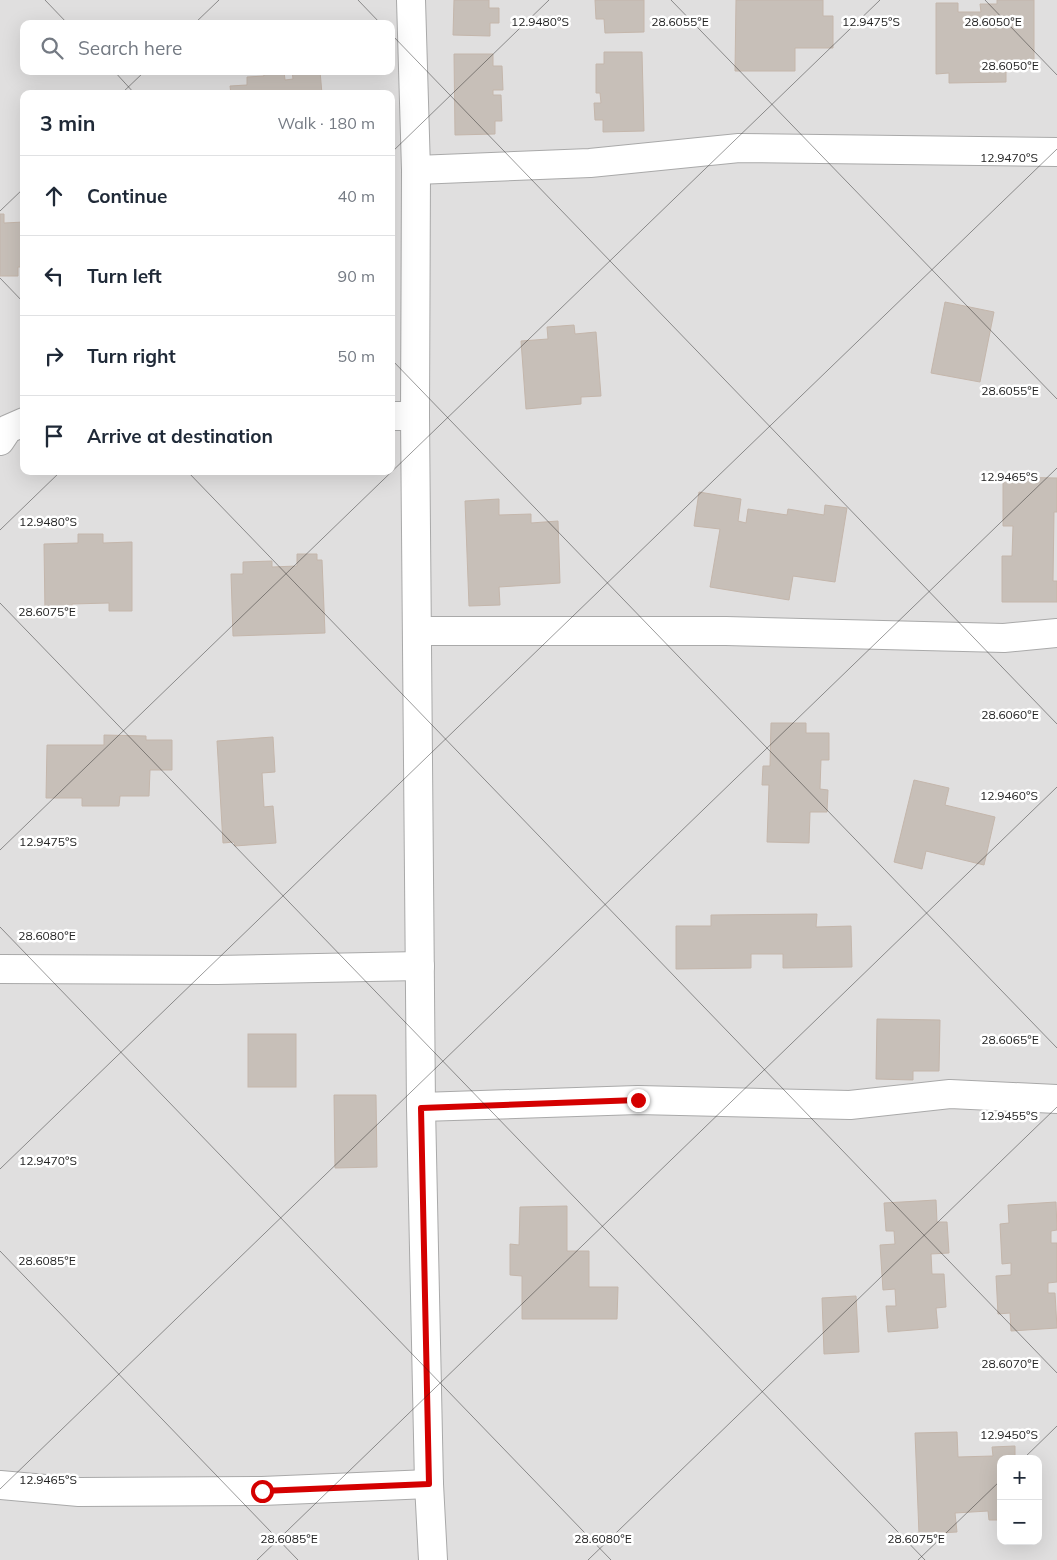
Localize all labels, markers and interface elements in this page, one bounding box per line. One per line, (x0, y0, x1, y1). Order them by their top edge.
text: 12.9480°S (511, 14, 569, 29)
text: 28.6055°E (651, 14, 709, 29)
text: 12.9475°S (842, 14, 900, 29)
text: 28.6050°E (964, 14, 1022, 29)
search box (20, 20, 395, 75)
icon: search (38, 34, 66, 62)
text: Search here (78, 36, 182, 60)
text: 28.6050°E (981, 58, 1039, 73)
text: 3 min (40, 110, 95, 136)
text: Walk · 180 m (277, 113, 375, 133)
text: 12.9470°S (980, 150, 1038, 165)
icon: ahead (40, 182, 68, 210)
text: Continue (87, 184, 167, 208)
text: 40 m (338, 186, 375, 206)
icon: left (40, 262, 68, 290)
text: Turn left (87, 264, 162, 288)
text: 90 m (338, 266, 375, 286)
icon: right (40, 342, 68, 370)
text: Turn right (87, 344, 176, 368)
text: 50 m (338, 346, 375, 366)
text: 28.6055°E (981, 383, 1039, 398)
icon: arrive (40, 422, 68, 450)
text: Arrive at destination (87, 424, 273, 448)
text: 12.9465°S (980, 469, 1038, 484)
text: 12.9480°S (19, 514, 77, 529)
text: 28.6075°E (18, 604, 76, 619)
text: 28.6060°E (981, 707, 1039, 722)
text: 12.9460°S (980, 788, 1038, 803)
text: 12.9475°S (19, 834, 77, 849)
text: 28.6080°E (18, 928, 76, 943)
text: 28.6065°E (981, 1032, 1039, 1047)
route end (627, 1089, 650, 1112)
text: 12.9455°S (980, 1108, 1038, 1123)
text: 12.9470°S (19, 1153, 77, 1168)
text: 28.6085°E (18, 1253, 76, 1268)
text: 28.6070°E (981, 1356, 1039, 1371)
text: 12.9450°S (980, 1427, 1038, 1442)
map controls (997, 1455, 1042, 1545)
button: + (997, 1455, 1042, 1500)
text: 12.9465°S (19, 1472, 77, 1487)
route start (251, 1480, 274, 1503)
button: − (997, 1500, 1042, 1545)
text: 28.6085°E (260, 1531, 318, 1546)
text: 28.6080°E (574, 1531, 632, 1546)
text: 28.6075°E (887, 1531, 945, 1546)

